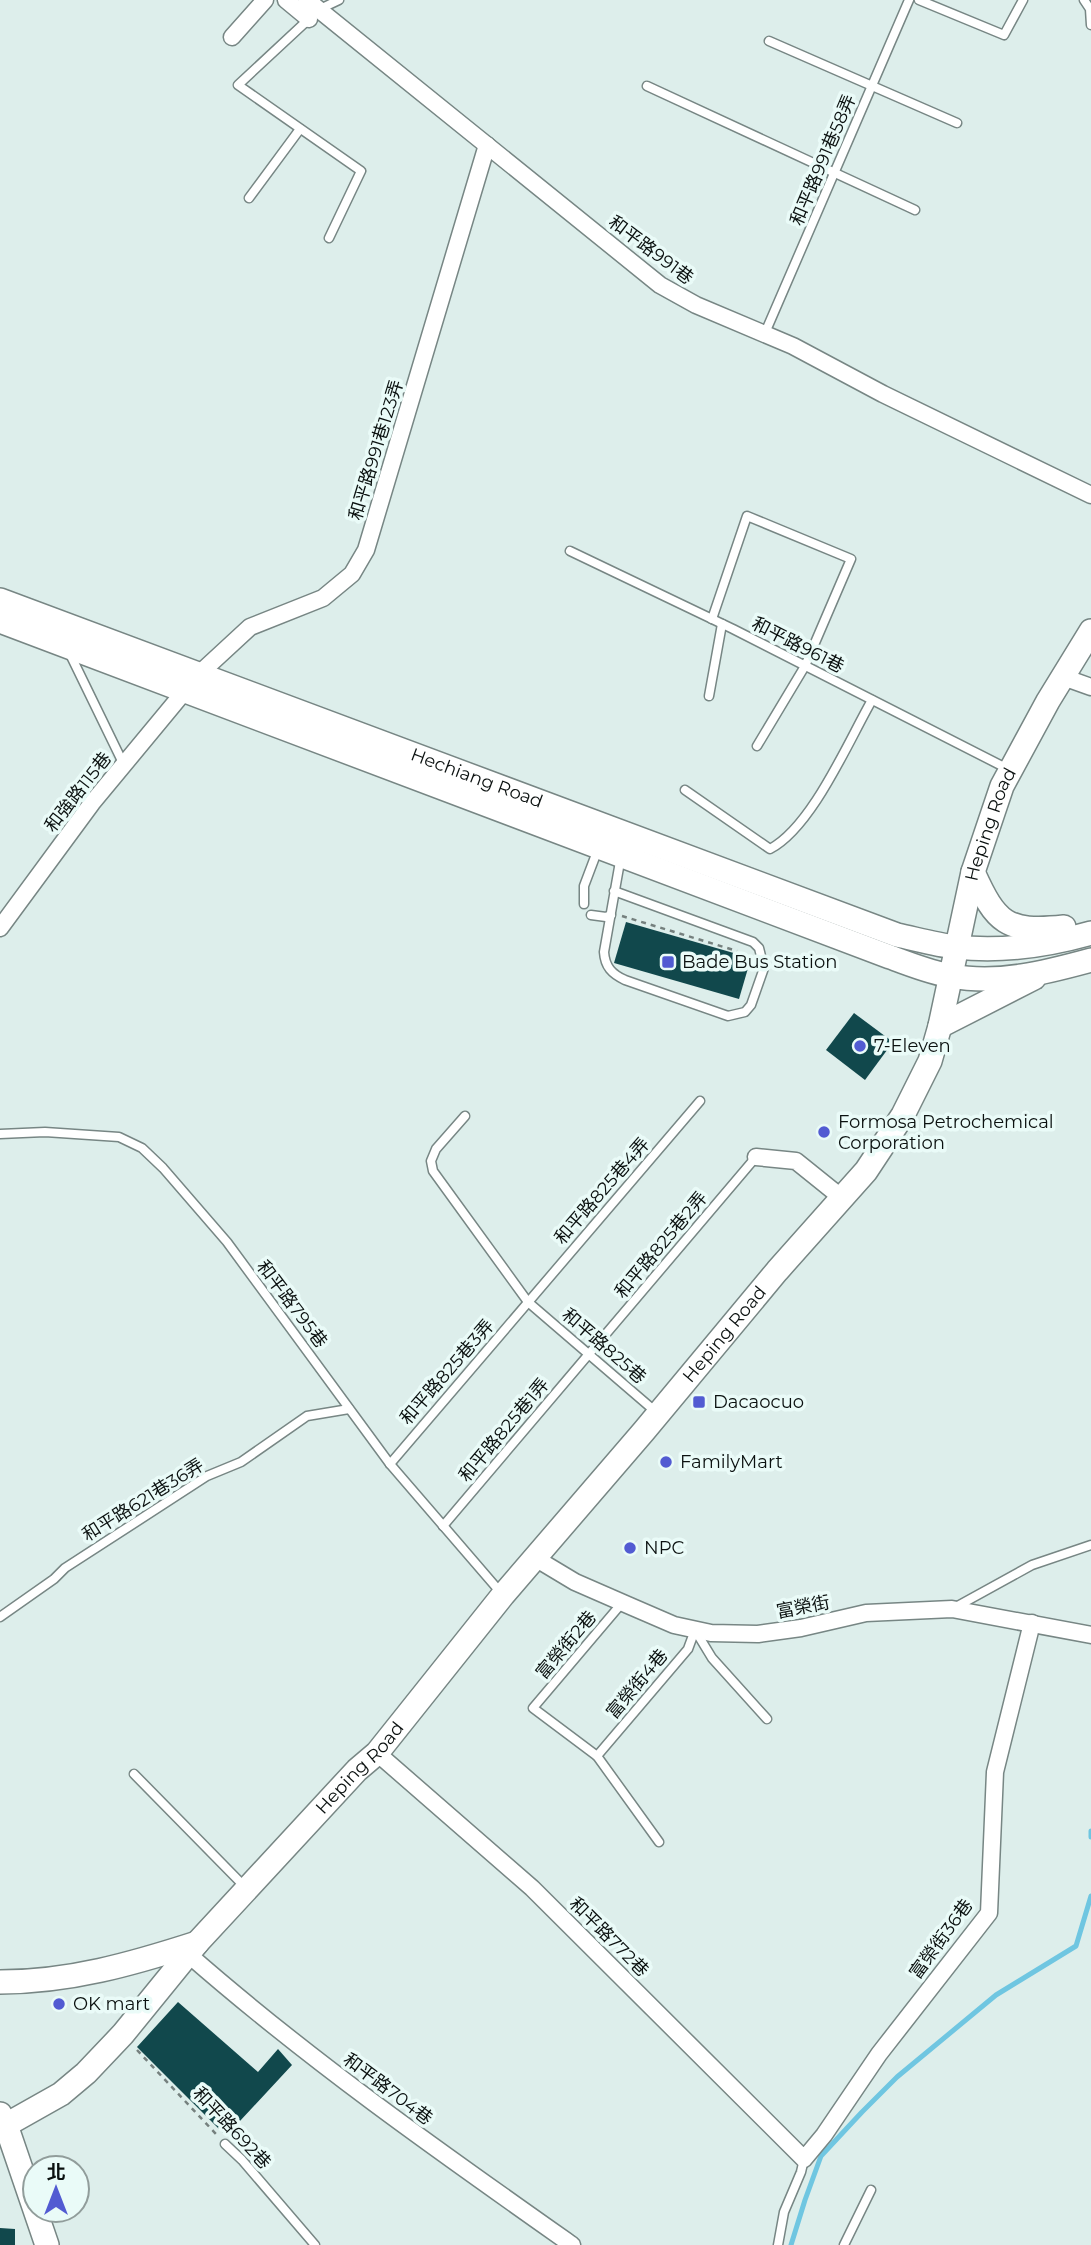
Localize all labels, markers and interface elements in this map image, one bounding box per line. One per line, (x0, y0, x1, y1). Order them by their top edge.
street label: 和平路991巷58弄 (786, 91, 860, 229)
street label: 和平路991巷 (604, 211, 698, 289)
street label: 和平路991巷123弄 (344, 377, 408, 523)
street label: 和平路961巷 (748, 612, 848, 678)
street label: Hechiang Road (408, 743, 546, 813)
street label: 和強路115巷 (40, 748, 116, 836)
street label: Heping Road (960, 764, 1021, 883)
place label: Bade Bus Station (682, 951, 837, 973)
marker: Bade Bus Station (660, 954, 676, 970)
place label: 7-Eleven (874, 1035, 951, 1057)
marker: 7-Eleven (852, 1038, 868, 1054)
place label: Formosa Petrochemical Corporation (838, 1111, 1054, 1154)
marker: Formosa Petrochemical Corporation (816, 1124, 832, 1140)
street label: 和平路825巷4弄 (550, 1133, 654, 1249)
street label: 和平路825巷2弄 (610, 1187, 712, 1303)
street label: 和平路795巷 (252, 1256, 332, 1352)
street label: Heping Road (678, 1281, 771, 1387)
street label: 和平路825巷 (558, 1304, 650, 1388)
street label: 和平路825巷3弄 (395, 1315, 499, 1429)
street label: 和平路825巷1弄 (454, 1374, 554, 1486)
place label: Dacaocuo (713, 1391, 804, 1413)
marker: Dacaocuo (691, 1394, 707, 1410)
place label: FamilyMart (680, 1451, 783, 1473)
street label: 和平路621巷36弄 (78, 1454, 208, 1546)
marker: FamilyMart (658, 1454, 674, 1470)
place label: NPC (644, 1537, 685, 1559)
marker: NPC (622, 1540, 638, 1556)
street label: 富榮街 (774, 1591, 832, 1623)
street label: 富榮街2巷 (531, 1606, 601, 1684)
street label: 富榮街4巷 (602, 1645, 672, 1723)
street label: Heping Road (311, 1717, 408, 1819)
street label: 和平路772巷 (565, 1893, 653, 1981)
street label: 富榮街36巷 (905, 1895, 977, 1983)
place label: OK mart (73, 1993, 150, 2015)
marker: OK mart (51, 1996, 67, 2012)
street label: 和平路704巷 (339, 2048, 437, 2130)
street label: 和平路692巷 (188, 2082, 276, 2174)
north arrow (21, 2154, 91, 2224)
text: 北 (46, 2161, 66, 2184)

